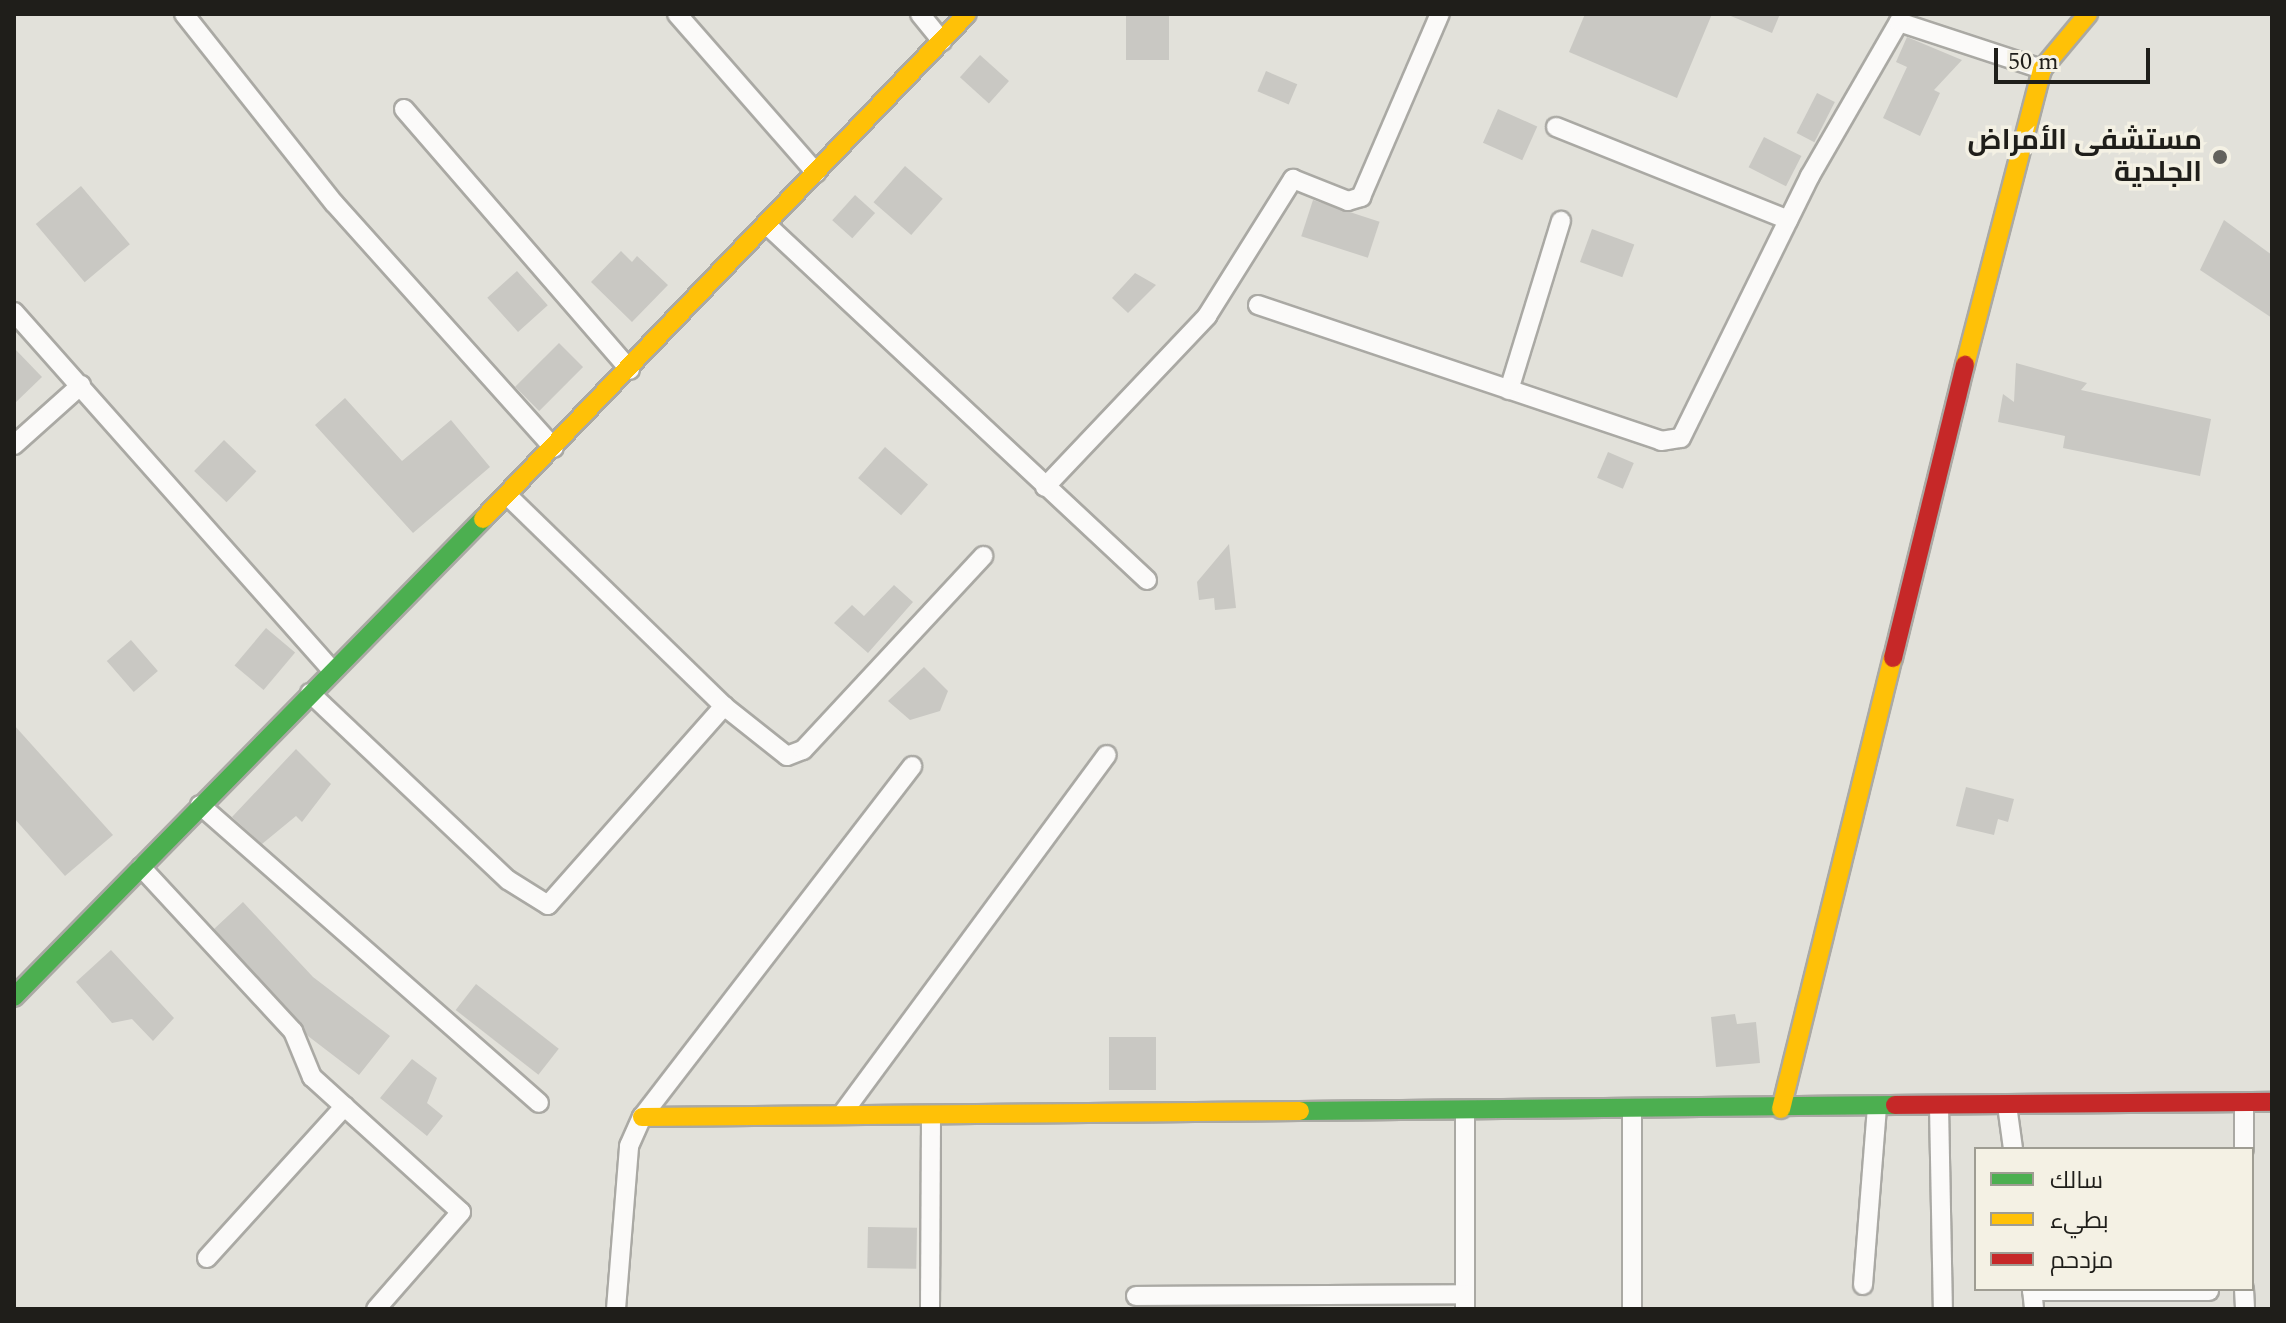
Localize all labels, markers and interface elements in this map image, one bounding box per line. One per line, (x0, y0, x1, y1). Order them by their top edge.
scale bar (1998, 32, 2154, 82)
text: 50 m (2008, 44, 2059, 80)
place label: مستشفى الأمراض الجلدية (1968, 124, 2202, 190)
marker: مستشفى الأمراض الجلدية (2209, 146, 2231, 168)
legend (1974, 1147, 2254, 1291)
text: سالك (2050, 1163, 2103, 1199)
text: بطيء (2050, 1203, 2109, 1239)
text: مزدحم (2050, 1243, 2113, 1279)

